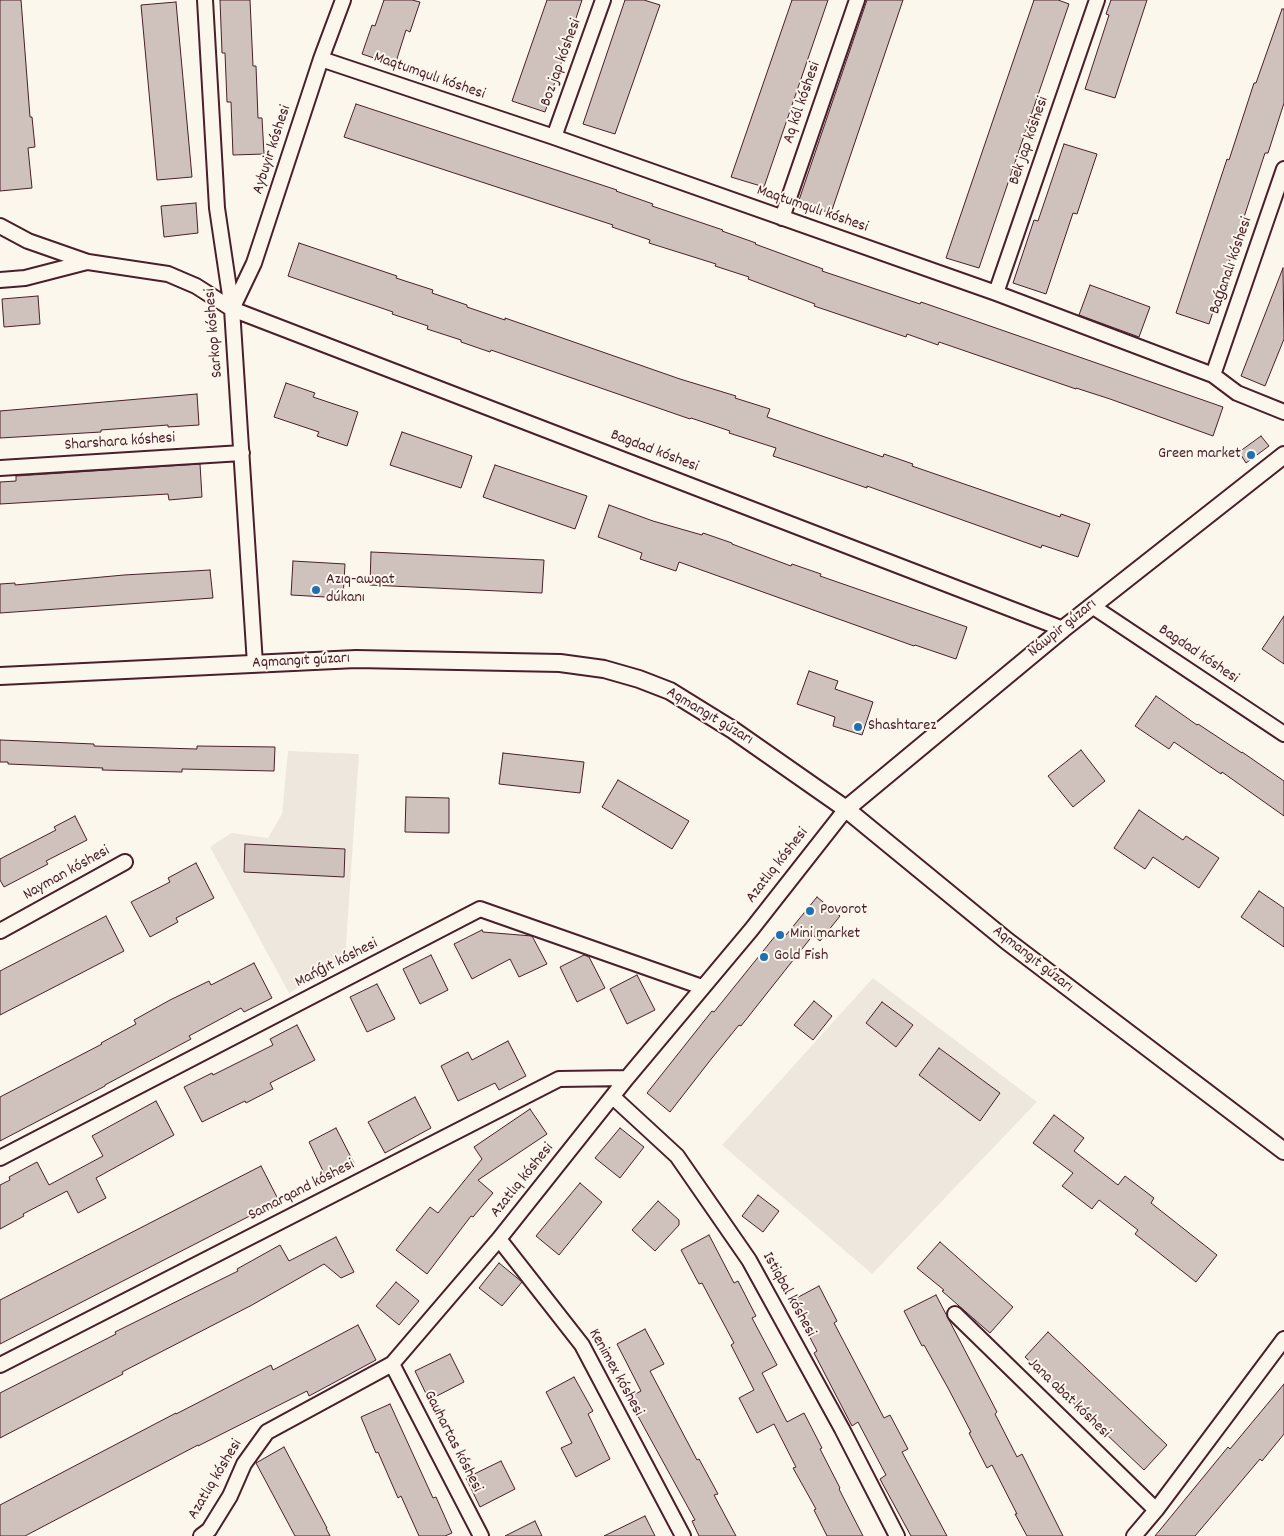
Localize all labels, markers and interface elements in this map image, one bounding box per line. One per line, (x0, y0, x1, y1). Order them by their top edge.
street label: Boz jap kóshesi (537, 17, 587, 109)
street label: Maqtumqulı kóshesi (371, 49, 487, 105)
street label: Aq kól kóshesi (780, 60, 826, 146)
street label: Bek jap kóshesi (1006, 94, 1054, 188)
street label: Aybuyir kóshesi (250, 103, 296, 197)
street label: Maqtumqulı kóshesi (754, 182, 870, 238)
street label: Baǵanalı kóshesi (1206, 215, 1258, 317)
street label: Sarkop kóshesi (202, 288, 228, 378)
street label: Bagdad kóshesi (607, 426, 701, 478)
street label: Sharshara kóshesi (64, 430, 176, 456)
place label: Green market (1158, 445, 1241, 465)
marker: Green market (1245, 449, 1257, 461)
place label: Azıq-awqat dúkanı (326, 571, 395, 609)
marker: Azıq-awqat dúkanı (310, 584, 322, 596)
street label: Náwpir gúzarı (1025, 596, 1101, 662)
street label: Bagdad kóshesi (1154, 621, 1242, 689)
street label: Aqmangıt gúzarı (252, 650, 350, 674)
street label: Aqmangıt gúzarı (662, 684, 756, 750)
place label: Shashtarez (868, 717, 936, 737)
marker: Shashtarez (852, 721, 864, 733)
street label: Azatlıq kóshesi (743, 825, 813, 907)
street label: Nayman kóshesi (20, 842, 114, 906)
place label: Povorot (820, 901, 867, 921)
marker: Povorot (804, 905, 816, 917)
street label: Aqmangıt gúzarı (988, 922, 1076, 998)
place label: Mini market (790, 925, 860, 945)
marker: Mini market (774, 929, 786, 941)
street label: Mańǵıt kóshesi (292, 935, 382, 993)
place label: Gold Fish (774, 947, 828, 967)
marker: Gold Fish (758, 951, 770, 963)
street label: Azatlıq kóshesi (487, 1140, 559, 1222)
street label: Samarqand kóshesi (246, 1156, 358, 1226)
street label: Istiqbal kóshesi (757, 1249, 819, 1341)
street label: Kenimex kóshesi (583, 1326, 647, 1420)
street label: Jana abat kóshesi (1023, 1355, 1113, 1443)
street label: Gauhartas kóshesi (418, 1388, 486, 1496)
street label: Azatlıq kóshesi (185, 1436, 247, 1524)

